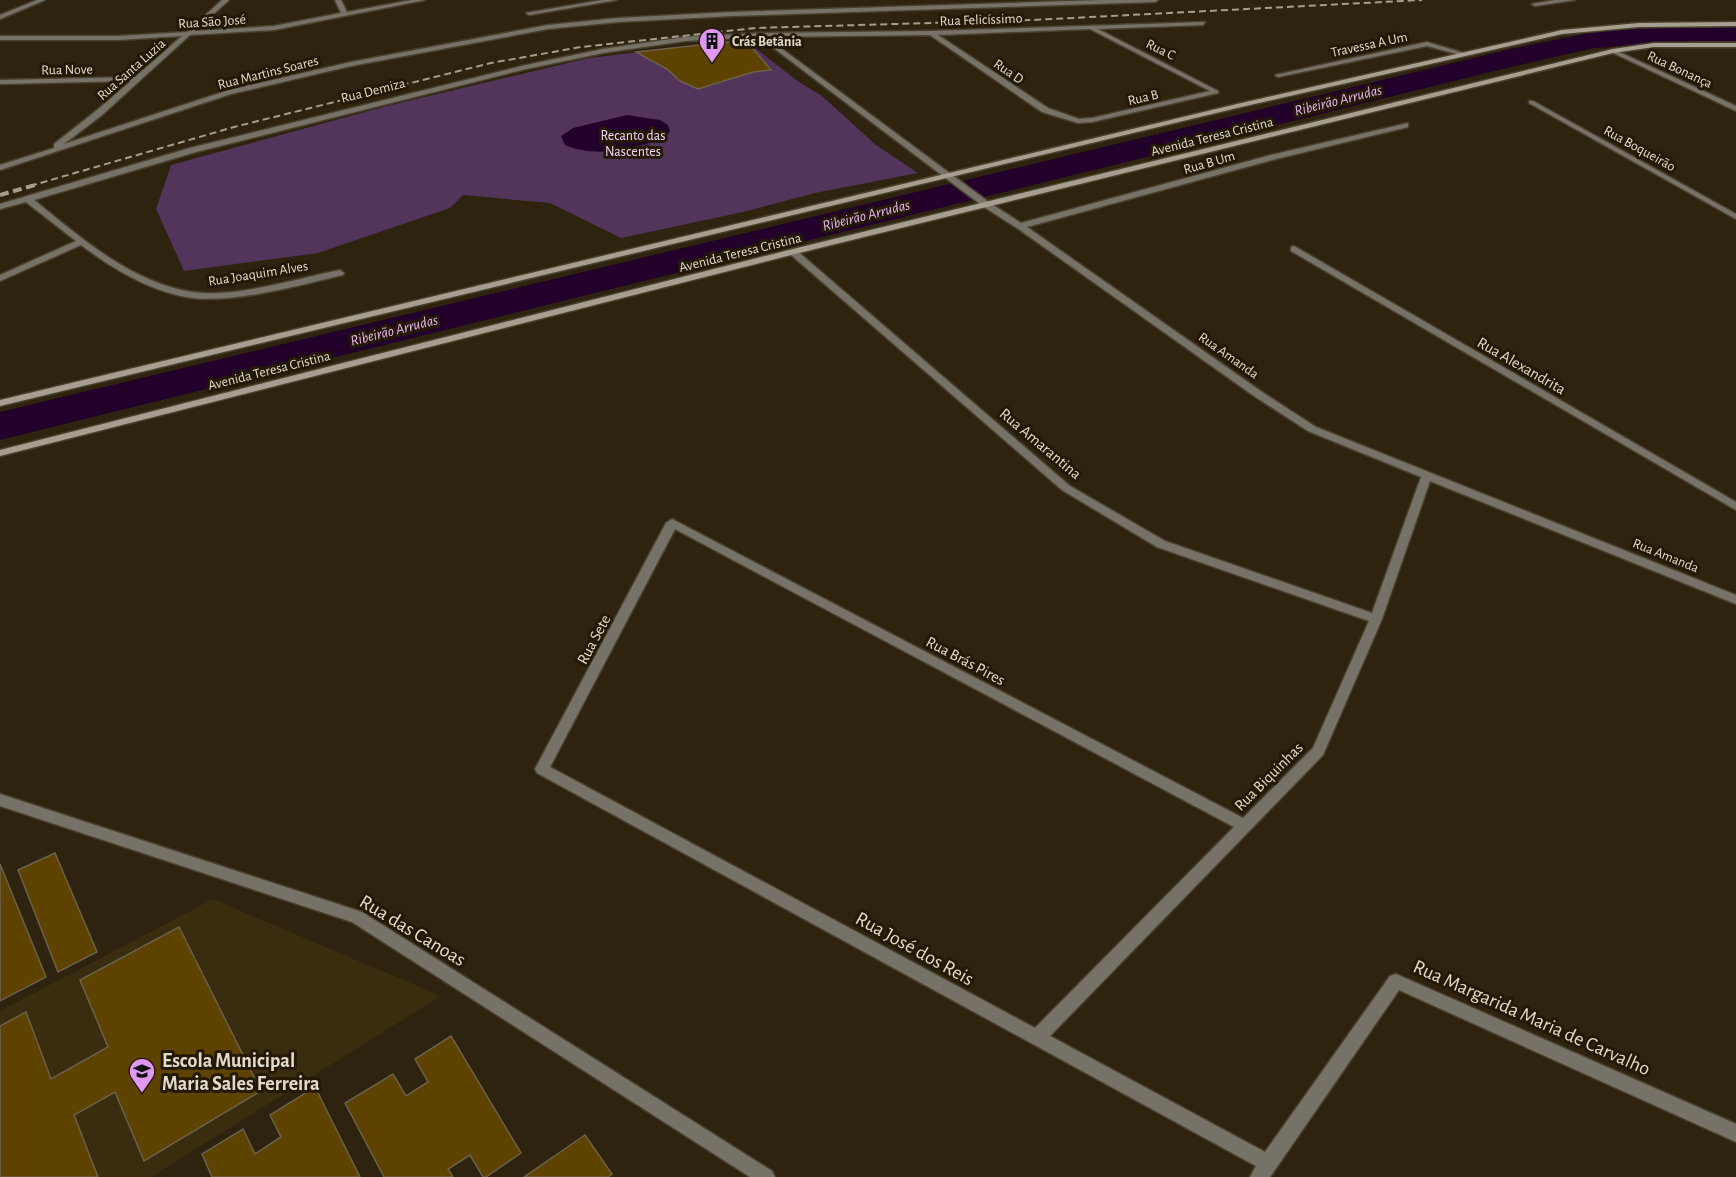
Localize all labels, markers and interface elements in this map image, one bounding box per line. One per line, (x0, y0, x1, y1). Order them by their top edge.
street label: Rua Felicíssimo (939, 12, 1023, 28)
street label: Rua São José (178, 13, 246, 31)
building icon: Crás Betânia (697, 26, 727, 64)
street label: Travessa A Um (1330, 30, 1409, 60)
place label: Crás Betânia (732, 35, 802, 49)
street label: Rua Santa Luzia (95, 36, 169, 103)
street label: Rua C (1144, 37, 1177, 63)
street label: Rua Bonança (1645, 49, 1715, 91)
street label: Rua Martins Soares (216, 54, 320, 92)
street label: Rua D (991, 57, 1026, 87)
street label: Rua Nove (41, 63, 93, 77)
street label: Rua Demiza (340, 76, 407, 106)
water label: Ribeirão Arrudas (1293, 82, 1384, 119)
street label: Rua B (1127, 88, 1160, 108)
street label: Avenida Teresa Cristina (1150, 115, 1275, 159)
street label: Rua Boqueirão (1601, 123, 1678, 174)
park label: Recanto das Nascentes (601, 129, 665, 159)
street label: Rua B Um (1182, 149, 1237, 177)
water label: Ribeirão Arrudas (821, 197, 912, 234)
street label: Avenida Teresa Cristina (678, 231, 803, 275)
street label: Rua Joaquim Alves (207, 259, 309, 289)
water label: Ribeirão Arrudas (349, 312, 440, 349)
street label: Rua Amanda (1196, 330, 1261, 382)
street label: Rua Alexandrita (1475, 334, 1568, 398)
street label: Avenida Teresa Cristina (207, 349, 332, 393)
street label: Rua Amarantina (997, 405, 1084, 482)
street label: Rua Amanda (1631, 536, 1701, 576)
street label: Rua Sete (574, 612, 614, 667)
street label: Rua Brás Pires (923, 633, 1008, 688)
street label: Rua Biquinhas (1231, 739, 1306, 814)
street label: Rua das Canoas (356, 891, 469, 970)
street label: Rua José dos Reis (852, 908, 977, 990)
street label: Rua Margarida Maria de Carvalho (1410, 956, 1653, 1079)
place label: Escola Municipal Maria Sales Ferreira (162, 1051, 320, 1094)
school or university icon: Escola Municipal Maria Sales Ferreira (127, 1056, 157, 1094)

